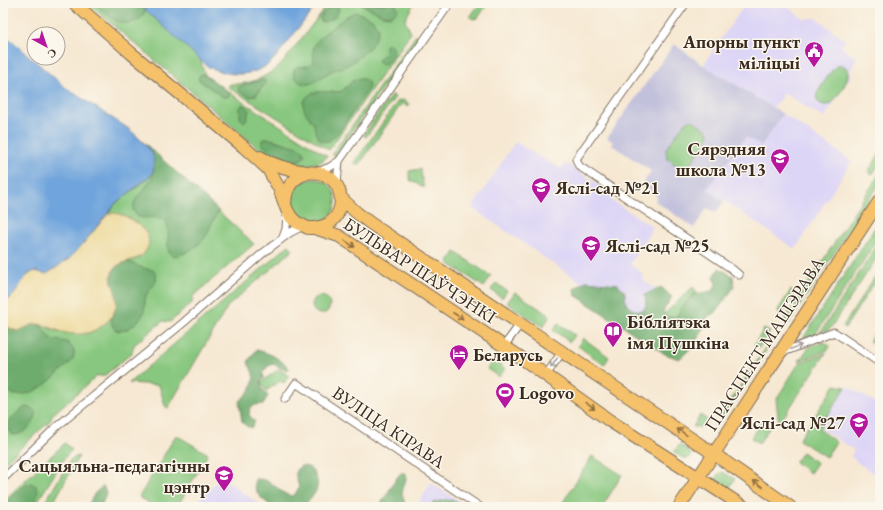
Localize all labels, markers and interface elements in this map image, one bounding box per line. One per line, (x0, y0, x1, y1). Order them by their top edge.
north arrow (26, 26, 66, 66)
place label: Апорны пункт міліцыі (682, 30, 801, 74)
public building icon: Апорны пункт міліцыі (803, 40, 825, 68)
text: С (45, 46, 60, 62)
place label: Сярэдняя школа №13 (676, 137, 766, 181)
school or university icon: Сярэдняя школа №13 (769, 147, 791, 175)
school or university icon: Яслі-сад №21 (530, 176, 552, 204)
place label: Яслі-сад №21 (554, 176, 660, 199)
street label: БУЛЬВАР ШАЎЧЭНКІ (339, 212, 501, 328)
school or university icon: Яслі-сад №25 (580, 234, 602, 262)
place label: Яслі-сад №25 (604, 234, 710, 257)
one-way arrow (344, 240, 355, 248)
street label: ПРАСПЕКТ МАШЭРАВА (699, 252, 829, 436)
place label: Бібліятэка імя Пушкіна (627, 310, 729, 354)
one-way arrow (453, 312, 464, 320)
library icon: Бібліятэка імя Пушкіна (602, 320, 624, 348)
one-way arrow (790, 342, 802, 350)
hotel icon: Беларусь (448, 343, 470, 371)
place label: Беларусь (473, 343, 543, 366)
one-way arrow (550, 358, 558, 369)
street label: ВУЛІЦА КІРАВА (328, 381, 450, 474)
sports icon: Logovo (494, 381, 516, 409)
place label: Logovo (519, 381, 574, 404)
one-way arrow (584, 402, 595, 410)
place label: Яслі-сад №27 (739, 411, 845, 434)
school or university icon: Яслі-сад №27 (848, 411, 870, 439)
one-way arrow (676, 428, 687, 436)
place label: Сацыяльна-педагагічны цэнтр (19, 454, 210, 498)
school or university icon: Сацыяльна-педагагічны цэнтр (213, 464, 235, 492)
one-way arrow (753, 480, 764, 489)

